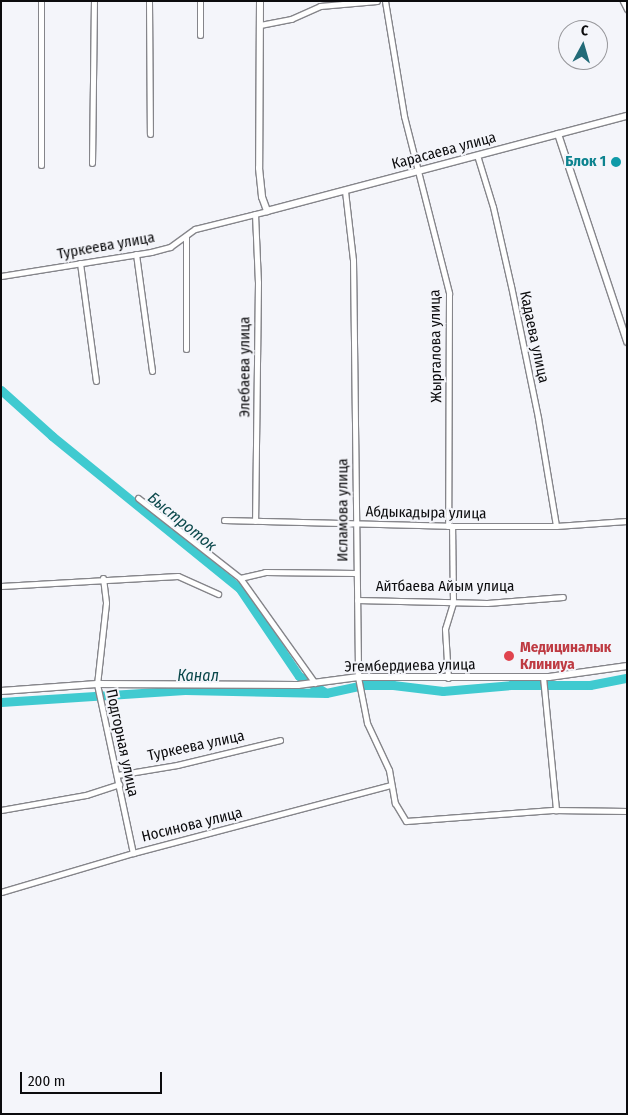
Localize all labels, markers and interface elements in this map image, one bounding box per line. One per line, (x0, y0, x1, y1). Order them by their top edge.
north arrow (558, 20, 608, 70)
text: С (580, 22, 589, 39)
street label: Карасаева улица (390, 128, 498, 174)
place label: Блок 1 (565, 153, 606, 171)
marker: Блок 1 (610, 156, 622, 168)
street label: Туркеева улица (56, 229, 156, 263)
street label: Жыргалова улица (426, 289, 446, 403)
street label: Кадаева улица (515, 289, 553, 385)
street label: Элебаева улица (236, 317, 254, 417)
street label: Исламова улица (334, 458, 352, 562)
water label: Быстроток (144, 488, 220, 556)
street label: Абдыкадыра улица (365, 503, 487, 523)
street label: Айтбаева Айым улица (376, 578, 514, 596)
place label: Медициналык Клиниуа (520, 638, 611, 673)
marker: Медициналык Клиниуа (502, 649, 516, 663)
street label: Эгембердиева улица (344, 656, 476, 676)
water label: Канал (177, 666, 219, 686)
street label: Подгорная улица (102, 688, 142, 798)
street label: Туркеева улица (146, 727, 246, 765)
street label: Носинова улица (140, 804, 244, 846)
scale bar (22, 1062, 165, 1094)
text: 200 m (28, 1072, 65, 1090)

